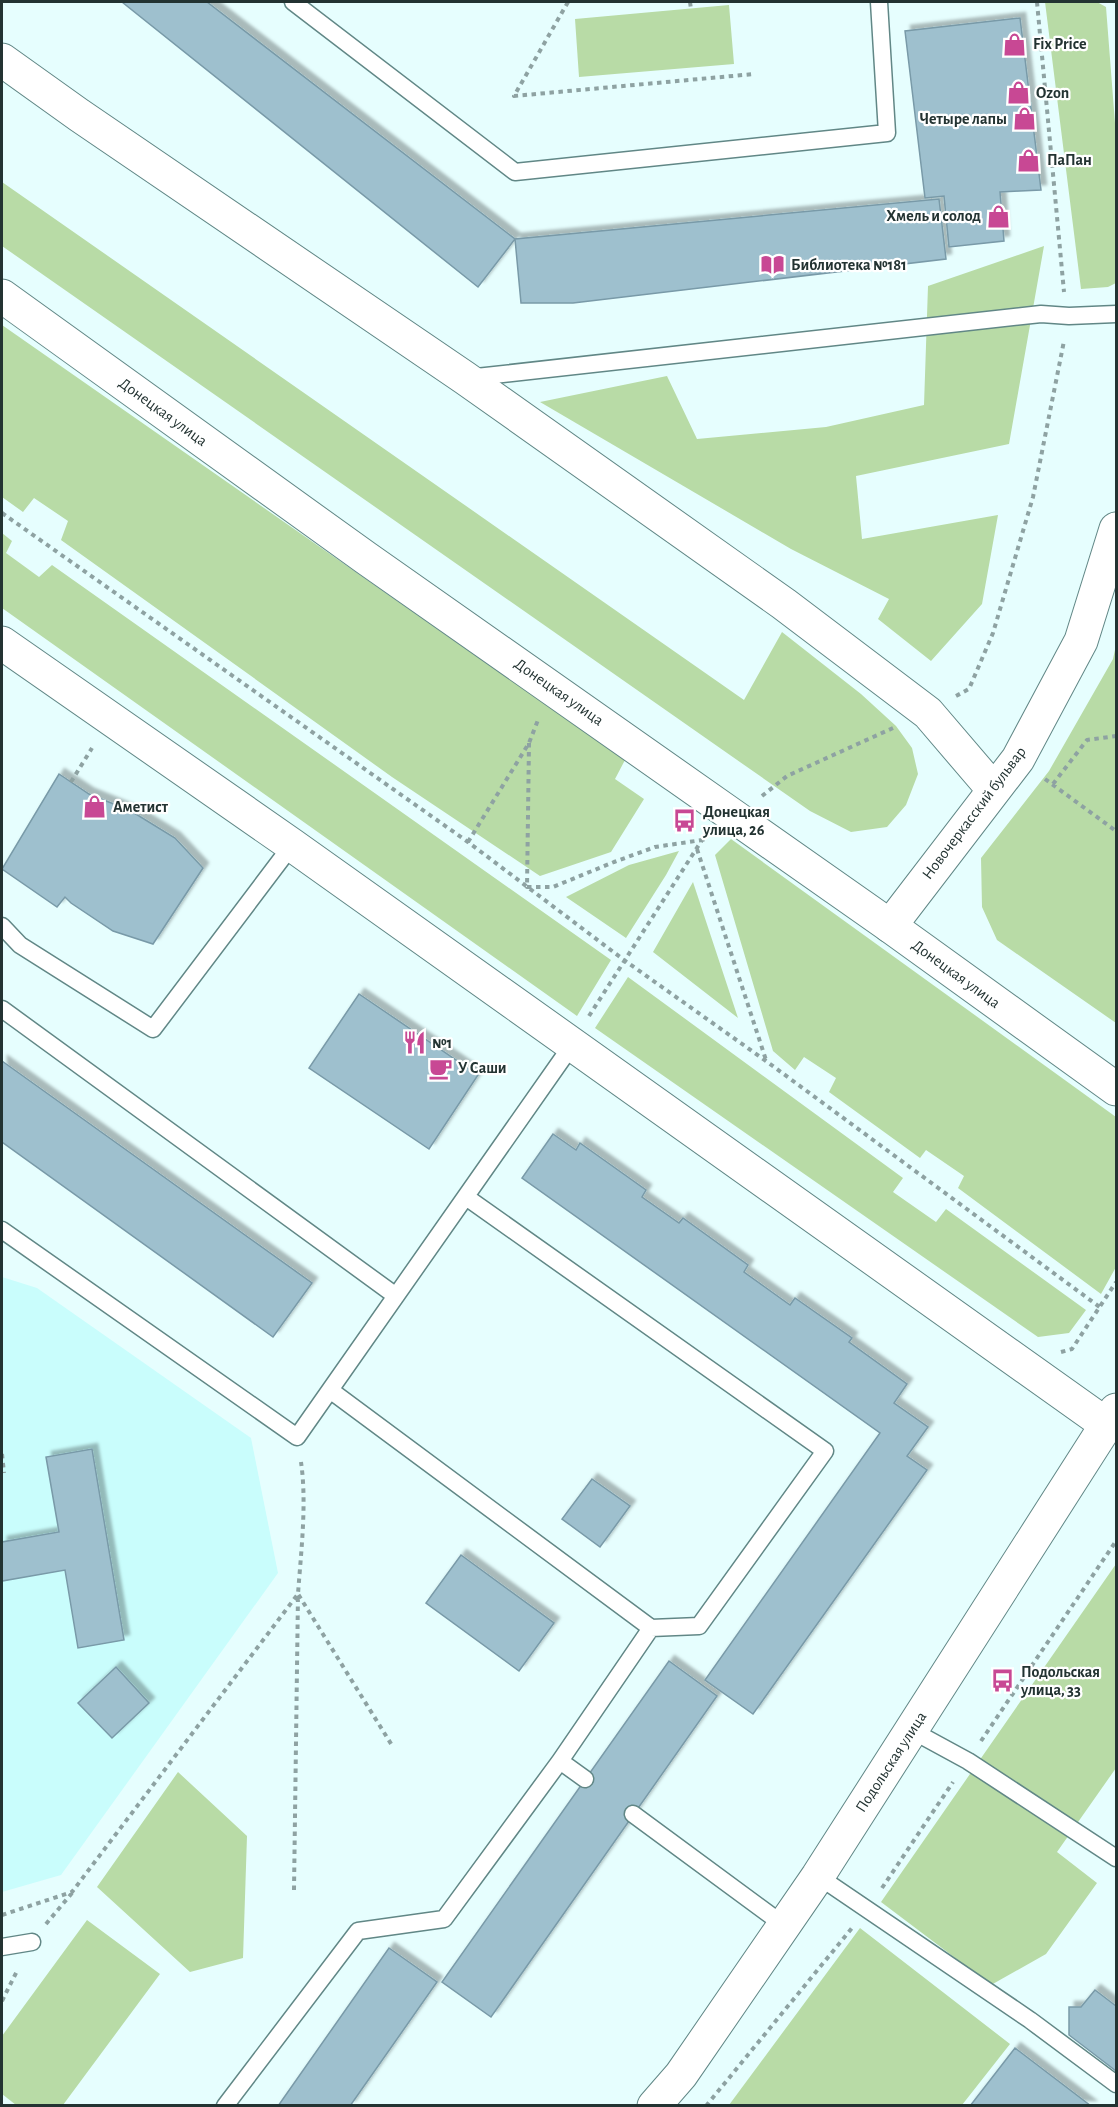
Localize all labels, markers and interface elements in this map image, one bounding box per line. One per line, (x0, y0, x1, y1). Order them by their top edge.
shop icon: Fix Price (1002, 31, 1028, 57)
place label: Fix Price (1033, 36, 1087, 52)
shop icon: Ozon (1005, 80, 1031, 106)
place label: Ozon (1036, 85, 1069, 101)
shop icon: Четыре лапы (1012, 106, 1038, 132)
place label: Четыре лапы (920, 111, 1007, 127)
shop icon: ПаПан (1016, 147, 1042, 173)
place label: ПаПан (1047, 152, 1092, 168)
shop icon: Хмель и солод (986, 203, 1012, 229)
place label: Хмель и солод (886, 208, 981, 224)
library icon: Библиотека №181 (760, 252, 786, 278)
place label: Библиотека №181 (791, 257, 907, 273)
street label: Донецкая улица (115, 375, 210, 450)
street label: Донецкая улица (511, 655, 606, 729)
street label: Новочеркасский бульвар (919, 744, 1030, 883)
shop icon: Аметист (82, 794, 108, 820)
place label: Аметист (113, 799, 169, 815)
place label: Донецкая улица, 26 (702, 804, 770, 839)
bus stop icon: Донецкая улица, 26 (672, 808, 698, 834)
street label: Донецкая улица (908, 937, 1003, 1012)
restaurant icon: №1 (401, 1030, 427, 1056)
place label: №1 (432, 1035, 452, 1051)
cafe icon: У Саши (427, 1055, 453, 1081)
place label: У Саши (458, 1060, 507, 1076)
place label: Подольская улица, 33 (1020, 1664, 1100, 1699)
bus stop icon: Подольская улица, 33 (990, 1668, 1016, 1694)
street label: Подольская улица (853, 1709, 930, 1816)

